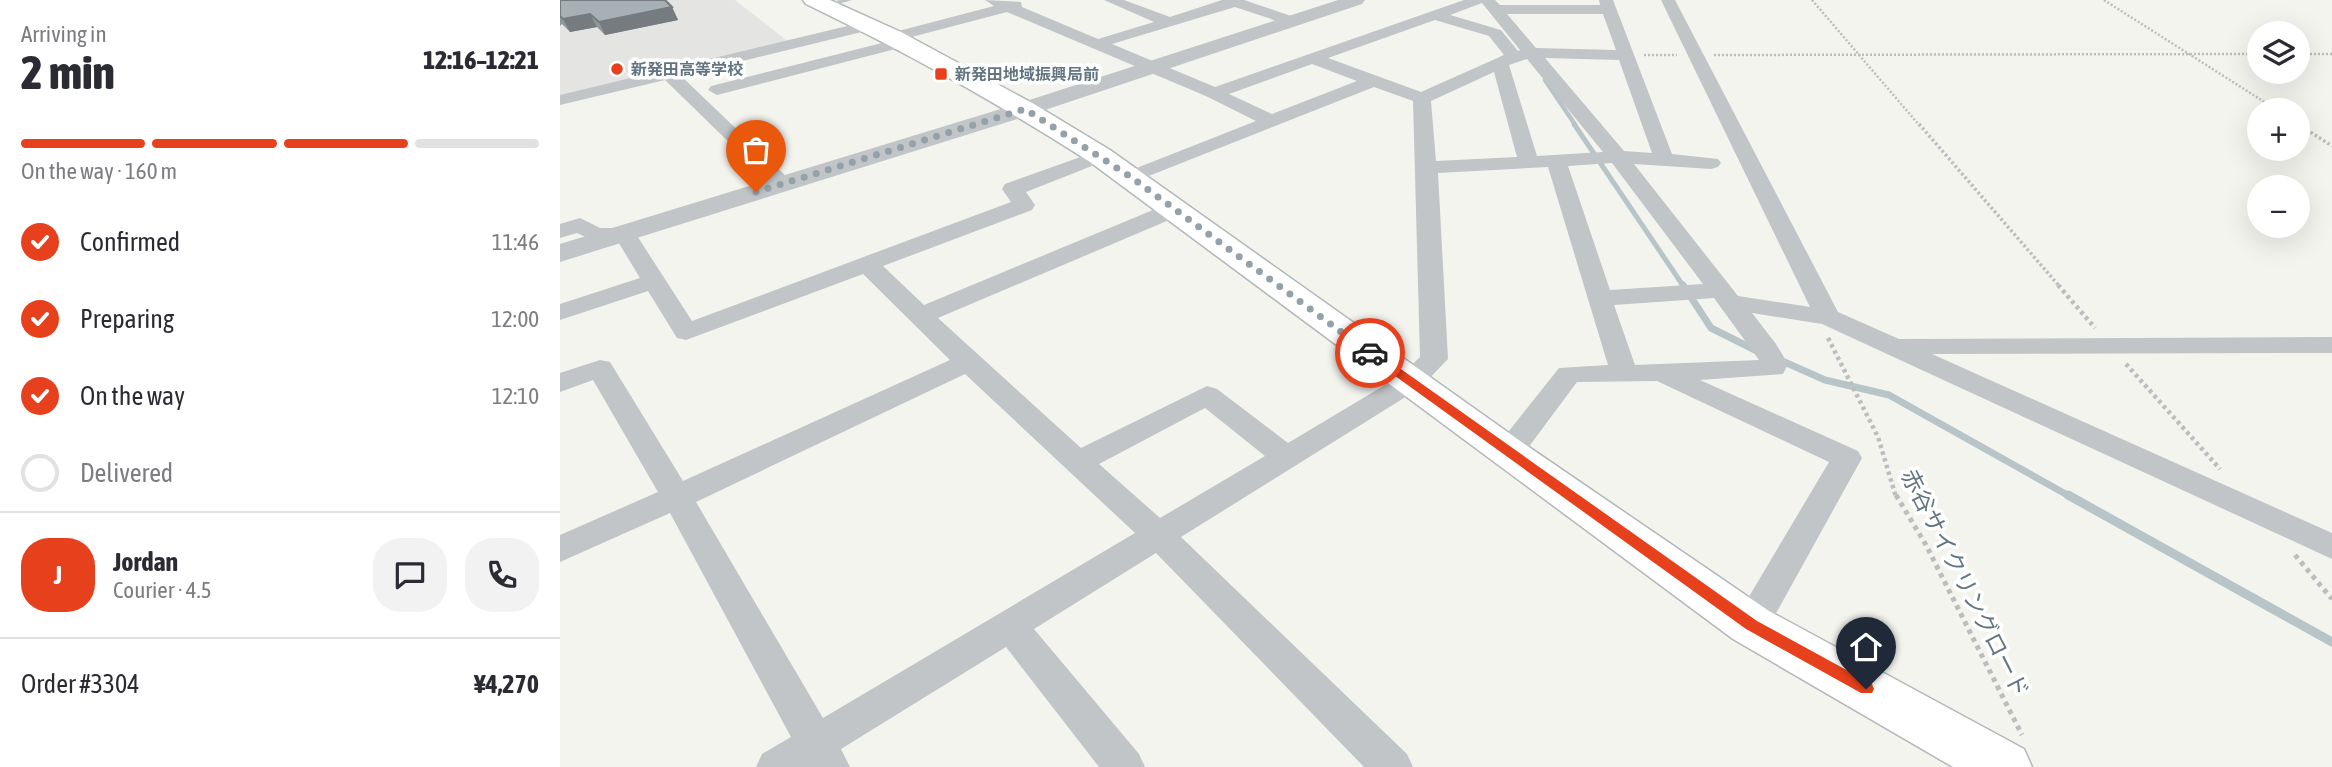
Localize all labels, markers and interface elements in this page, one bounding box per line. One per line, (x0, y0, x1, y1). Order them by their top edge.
text: Arriving in (21, 21, 107, 47)
map controls (2247, 21, 2310, 238)
button: layers (2247, 21, 2310, 84)
text: 12:16–12:21 (423, 45, 539, 75)
text: 2 min (21, 46, 115, 99)
place label: 新発田高等学校 (631, 60, 743, 78)
marker: 新発田高等学校 (609, 61, 625, 77)
place label: 新発田地域振興局前 (955, 65, 1099, 83)
marker: 新発田地域振興局前 (933, 66, 949, 82)
button: + (2247, 98, 2310, 161)
pin (726, 120, 786, 192)
icon: bag (737, 131, 775, 169)
text: On the way · 160 m (21, 158, 177, 184)
button: − (2247, 175, 2310, 238)
icon: check (21, 223, 59, 261)
text: Confirmed (80, 227, 180, 257)
text: 11:46 (492, 229, 539, 255)
icon: check (21, 300, 59, 338)
text: Preparing (80, 304, 174, 334)
text: 12:00 (491, 306, 539, 332)
courier (1335, 318, 1405, 388)
icon: car (1351, 334, 1389, 372)
icon: check (21, 377, 59, 415)
text: On the way (80, 381, 185, 411)
text: 12:10 (492, 383, 539, 409)
text: Delivered (80, 458, 173, 488)
street label: 赤谷サイクリングロード (1896, 465, 2034, 701)
button: chat (373, 538, 447, 612)
button: phone (465, 538, 539, 612)
text: Jordan (113, 547, 178, 577)
text: J (54, 560, 62, 590)
text: Courier · 4.5 (113, 577, 212, 603)
pin (1836, 617, 1896, 689)
icon: home (1847, 628, 1885, 666)
text: Order #3304 (21, 669, 140, 699)
text: ¥4,270 (474, 669, 539, 699)

